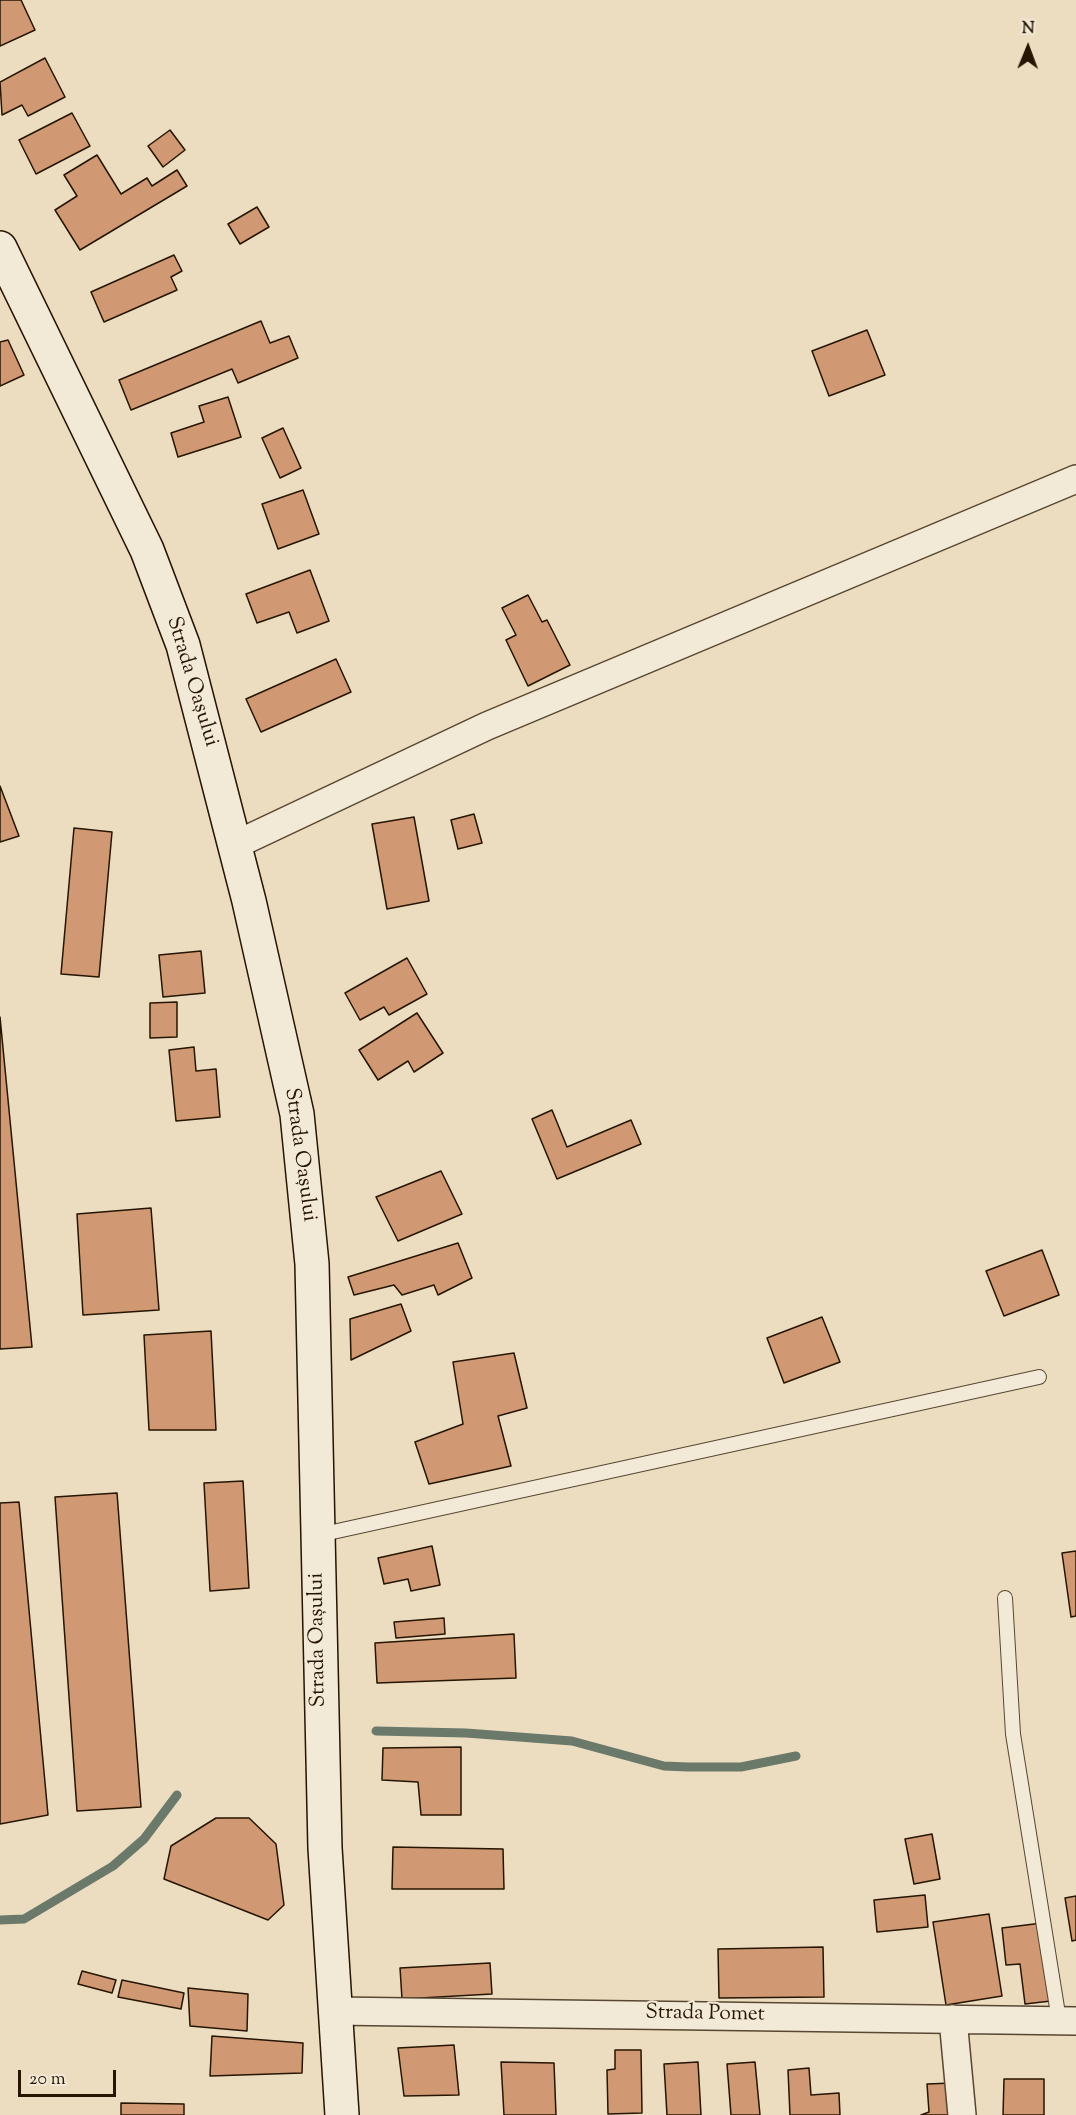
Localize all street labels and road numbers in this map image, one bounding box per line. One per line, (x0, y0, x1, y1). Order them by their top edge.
street label: Strada Oașului (159, 614, 223, 750)
street label: Strada Oașului (277, 1087, 321, 1223)
street label: Strada Oașului (305, 1572, 333, 1708)
street label: Strada Pomet (645, 2001, 765, 2029)

